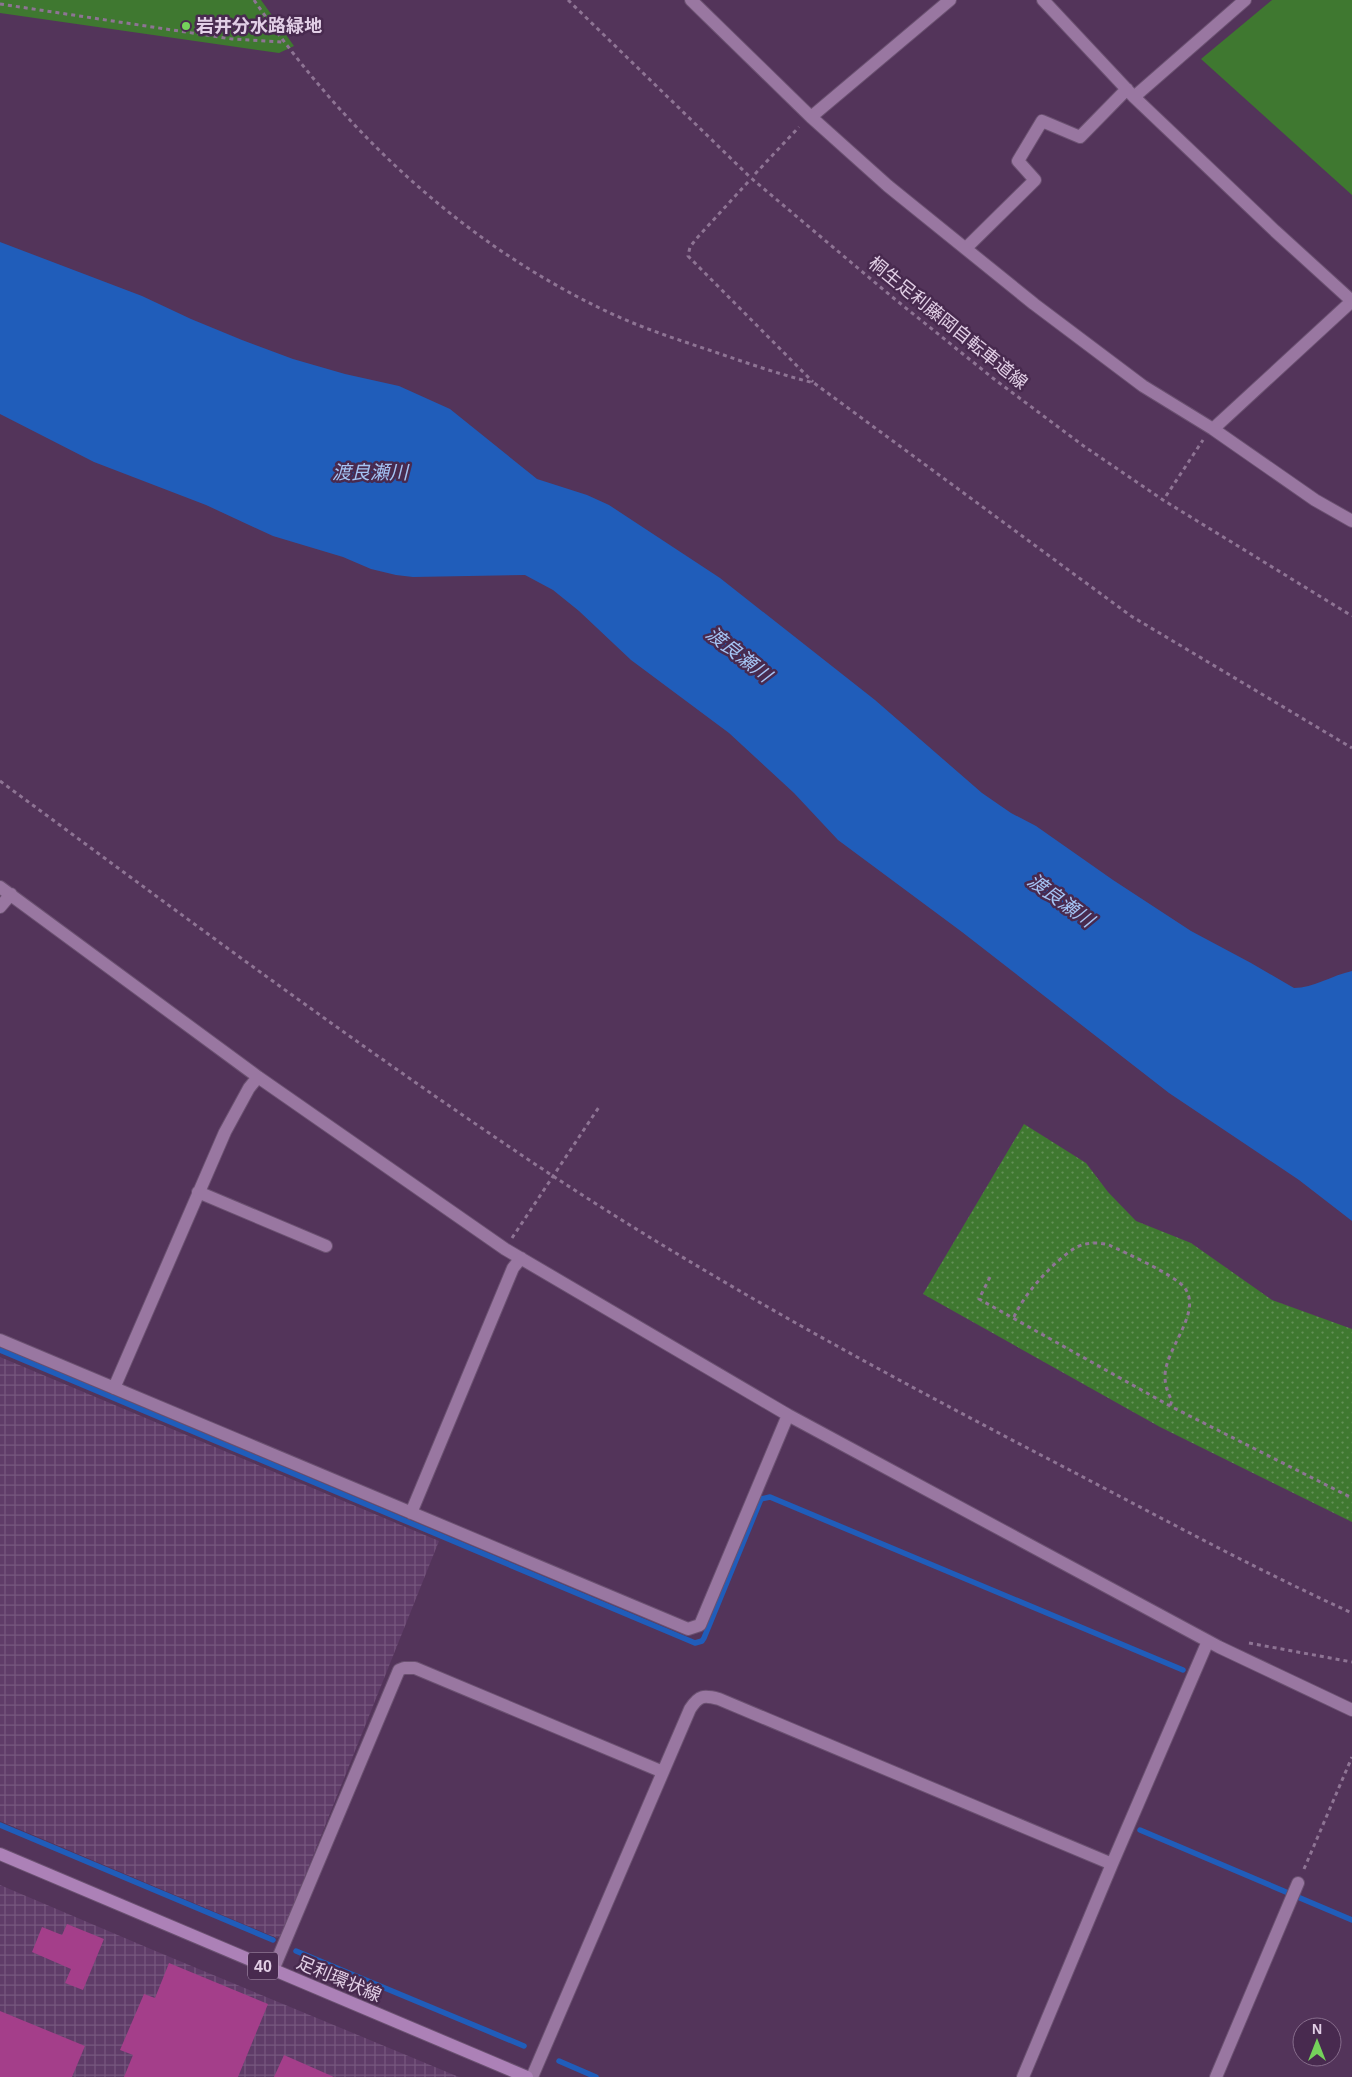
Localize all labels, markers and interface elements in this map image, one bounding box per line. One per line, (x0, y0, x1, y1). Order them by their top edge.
place label: 岩井分水路緑地 (196, 16, 322, 36)
marker: 岩井分水路緑地 (180, 20, 192, 32)
street label: 桐生足利藤岡自転車道線 (865, 253, 1031, 393)
water label: 渡良瀬川 (332, 462, 410, 483)
water label: 渡良瀬川 (702, 623, 777, 687)
water label: 渡良瀬川 (1024, 870, 1099, 932)
road number: 40 (248, 1952, 278, 1980)
street label: 足利環状線 (294, 1952, 384, 2006)
north arrow (1292, 2017, 1342, 2067)
text: N (1312, 2021, 1322, 2037)

